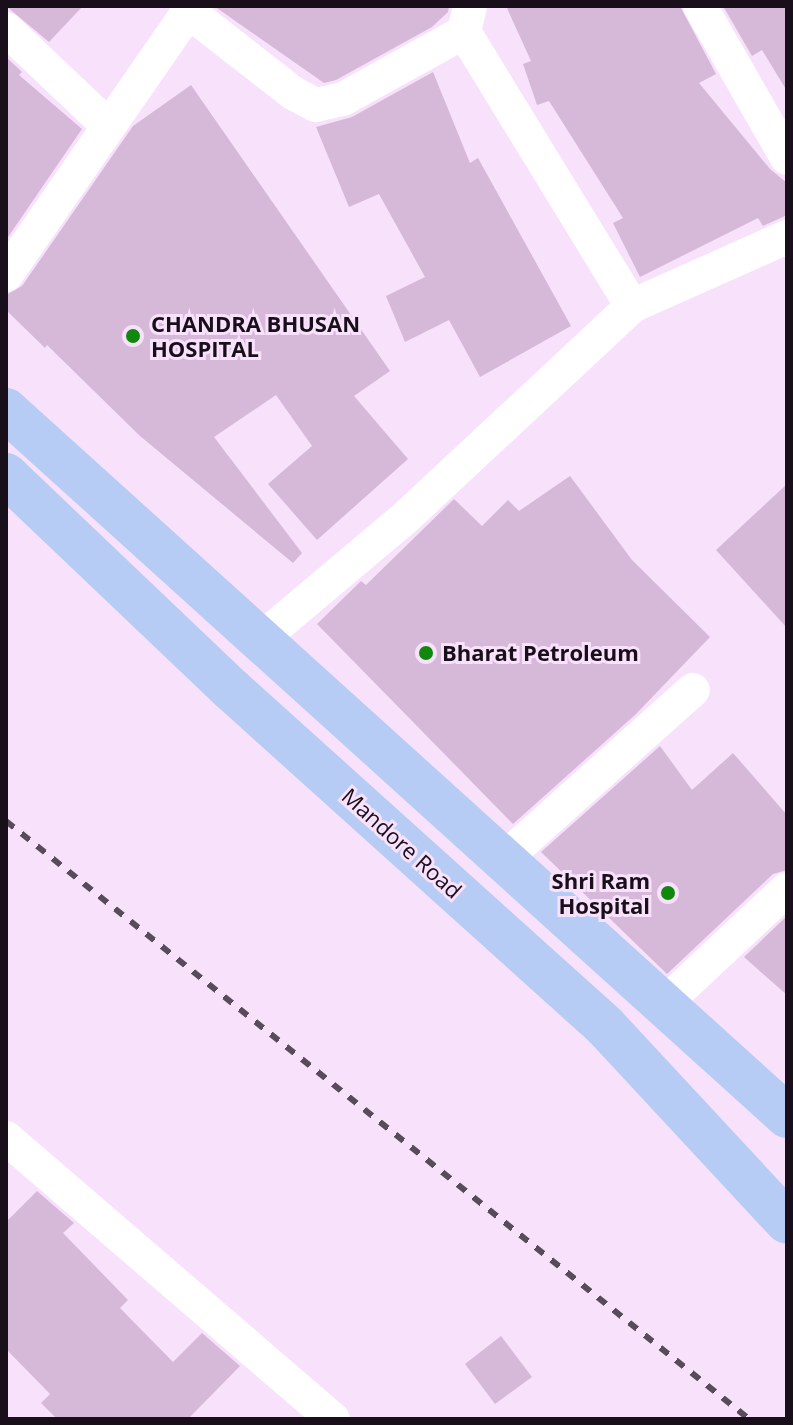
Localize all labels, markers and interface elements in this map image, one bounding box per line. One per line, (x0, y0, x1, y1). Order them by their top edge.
place label: CHANDRA BHUSAN HOSPITAL (151, 310, 360, 362)
marker: CHANDRA BHUSAN HOSPITAL (122, 325, 144, 347)
place label: Bharat Petroleum (442, 640, 639, 666)
marker: Bharat Petroleum (417, 644, 435, 662)
street label: Mandore Road (337, 782, 467, 904)
place label: Shri Ram Hospital (552, 867, 650, 918)
marker: Shri Ram Hospital (657, 882, 679, 904)

